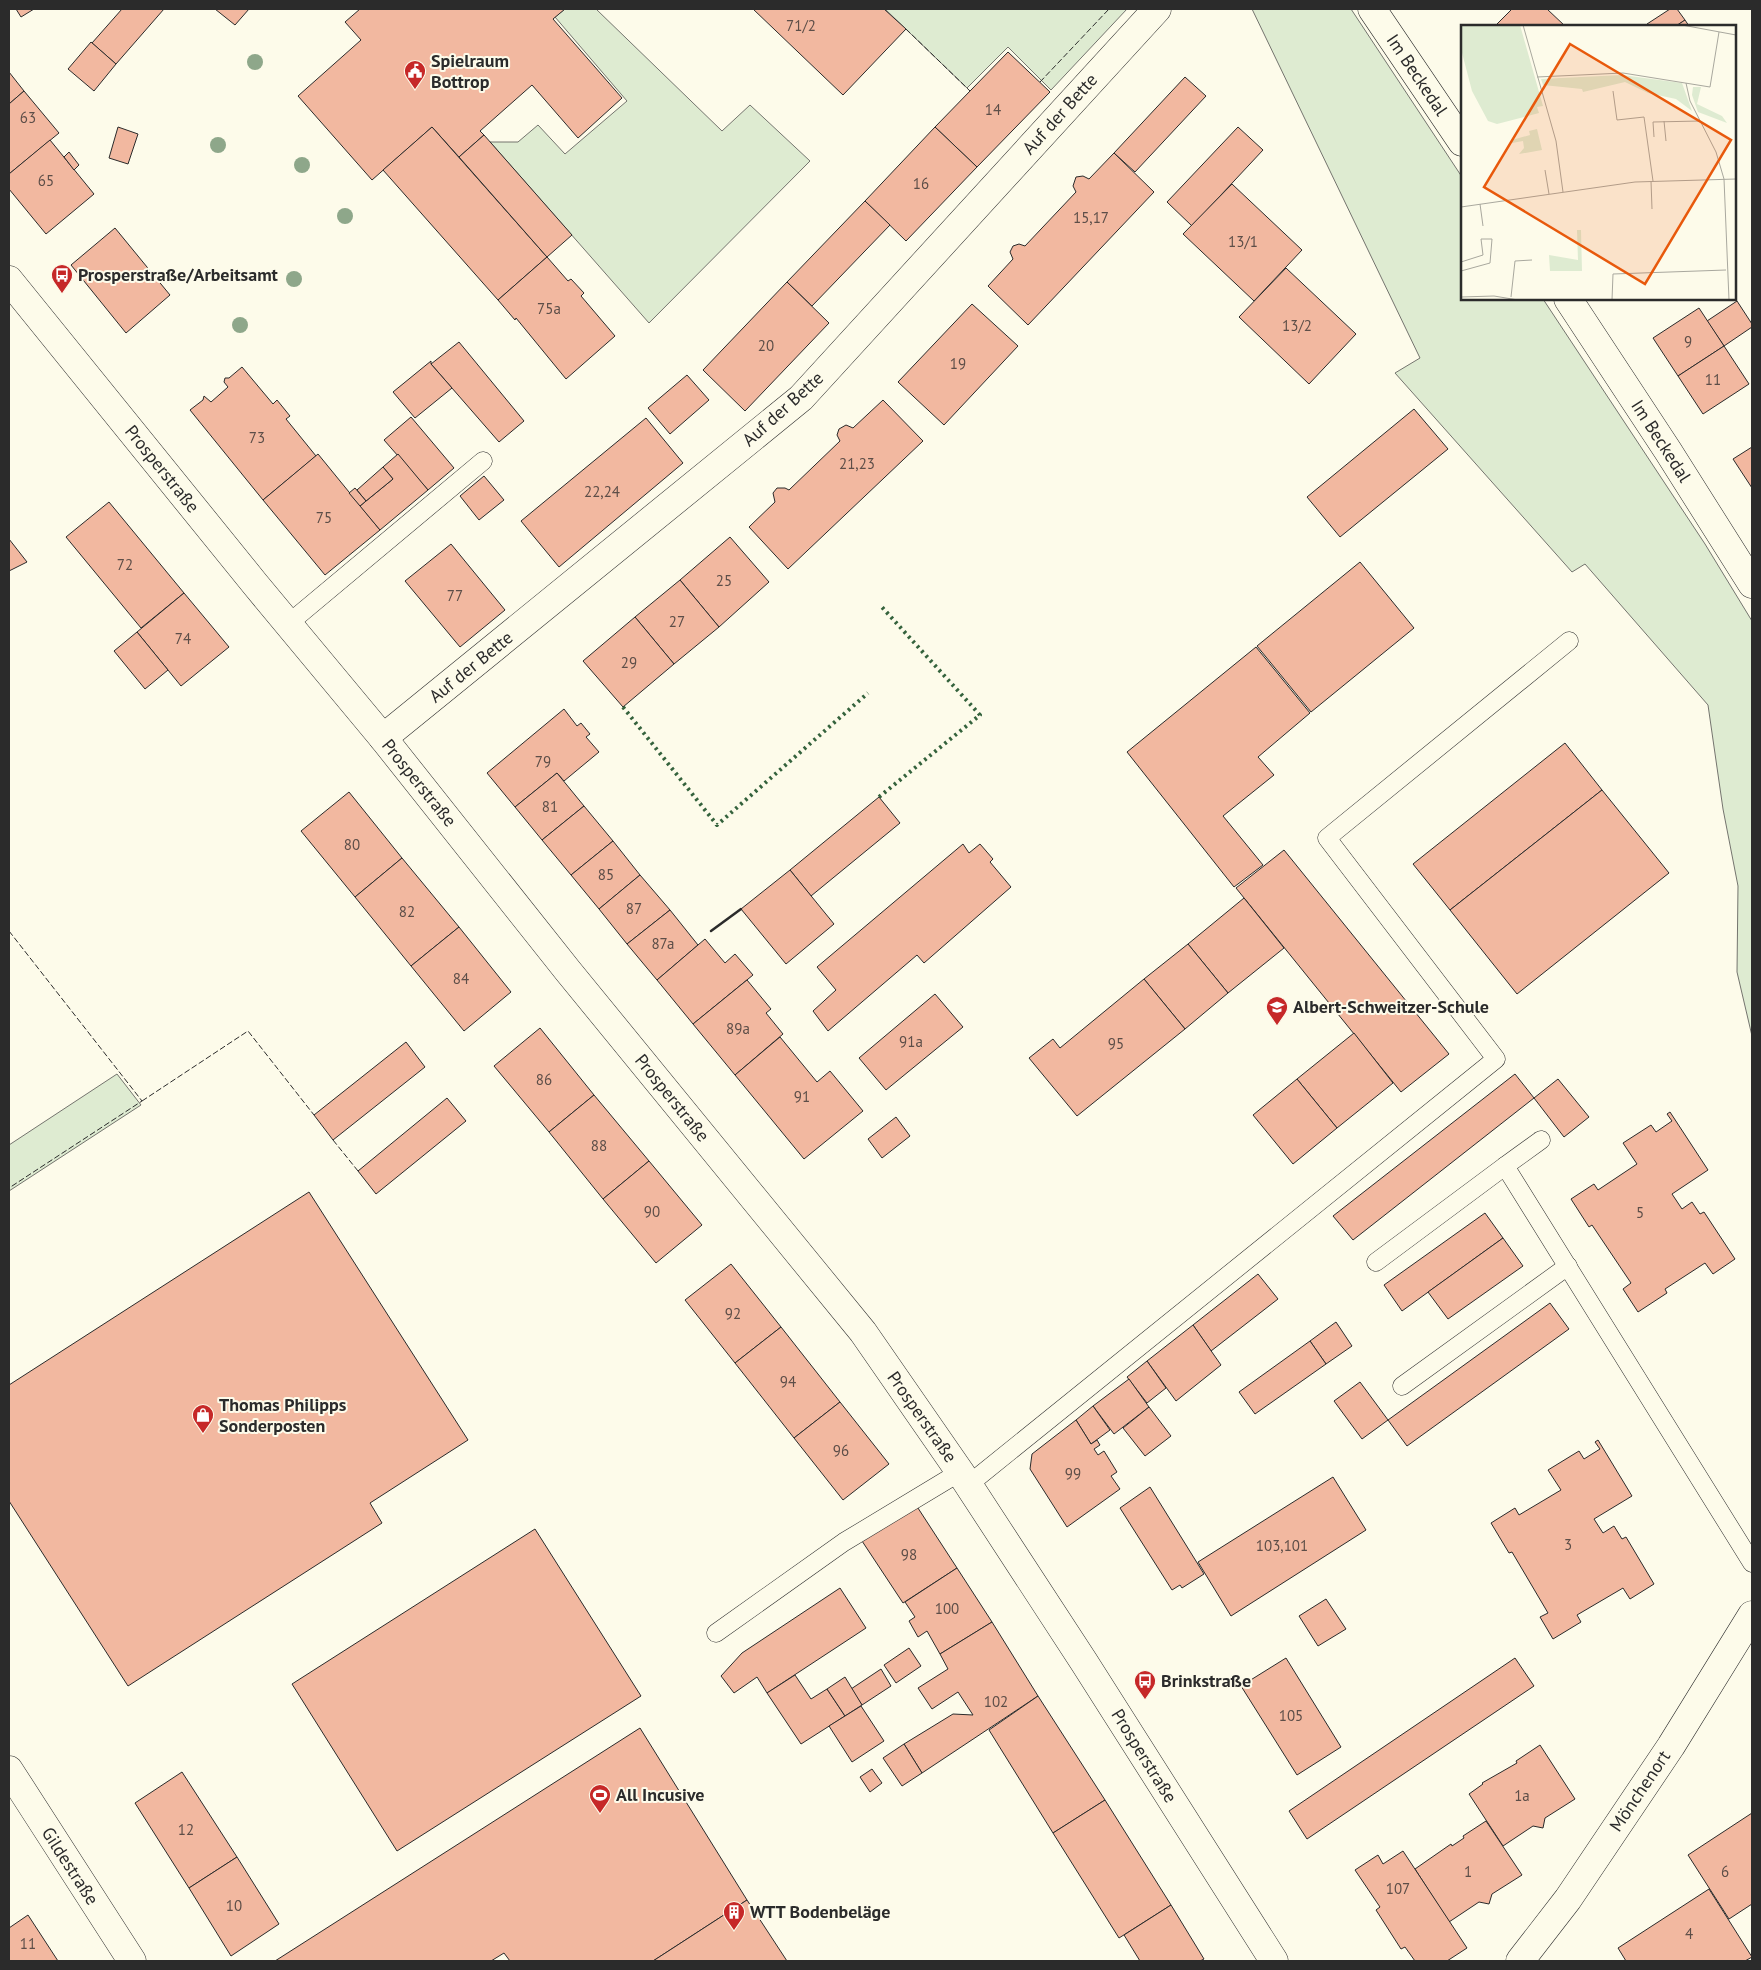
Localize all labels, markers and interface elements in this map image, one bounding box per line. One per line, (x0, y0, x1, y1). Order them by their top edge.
house number: 71/2 (786, 16, 816, 35)
inset map (1461, 25, 1736, 300)
street label: Im Beckedal (1382, 29, 1454, 121)
place label: Spielraum Bottrop (431, 49, 509, 93)
public building icon: Spielraum Bottrop (403, 59, 427, 90)
street label: Auf der Bette (1017, 68, 1102, 159)
house number: 14 (985, 100, 1001, 119)
house number: 63 (20, 108, 36, 127)
house number: 65 (38, 171, 54, 190)
house number: 16 (913, 174, 929, 193)
house number: 15,17 (1073, 208, 1109, 227)
house number: 13/1 (1228, 232, 1258, 251)
bus stop icon: Prosperstraße/Arbeitsamt (50, 263, 74, 294)
place label: Prosperstraße/Arbeitsamt (78, 263, 279, 286)
house number: 75a (537, 299, 561, 318)
house number: 13/2 (1282, 316, 1312, 335)
house number: 9 (1684, 332, 1692, 351)
house number: 20 (758, 336, 774, 355)
house number: 19 (950, 354, 966, 373)
street label: Auf der Bette (737, 366, 828, 451)
house number: 11 (1705, 370, 1721, 389)
street label: Im Beckedal (1626, 395, 1697, 487)
street label: Prosperstraße (120, 420, 205, 517)
house number: 73 (249, 428, 265, 447)
house number: 21,23 (839, 454, 875, 473)
house number: 22,24 (584, 482, 620, 501)
house number: 75 (316, 508, 332, 527)
house number: 72 (117, 555, 133, 574)
house number: 25 (716, 571, 732, 590)
house number: 77 (447, 586, 463, 605)
house number: 27 (669, 612, 685, 631)
street label: Auf der Bette (424, 626, 517, 707)
house number: 74 (175, 629, 191, 648)
house number: 29 (621, 653, 637, 672)
street label: Prosperstraße (377, 734, 462, 831)
house number: 79 (535, 752, 551, 771)
house number: 81 (542, 797, 558, 816)
house number: 80 (344, 835, 360, 854)
house number: 85 (598, 865, 614, 884)
house number: 87 (626, 899, 642, 918)
house number: 82 (399, 902, 415, 921)
house number: 87a (651, 934, 675, 953)
house number: 84 (453, 969, 469, 988)
school or university icon: Albert-Schweitzer-Schule (1265, 995, 1289, 1026)
place label: Albert-Schweitzer-Schule (1293, 995, 1489, 1018)
house number: 89a (726, 1019, 750, 1038)
house number: 91a (899, 1032, 923, 1051)
house number: 95 (1108, 1034, 1124, 1053)
street label: Prosperstraße (630, 1049, 715, 1146)
house number: 86 (536, 1070, 552, 1089)
house number: 91 (794, 1087, 810, 1106)
house number: 88 (591, 1136, 607, 1155)
house number: 90 (644, 1202, 660, 1221)
house number: 5 (1636, 1203, 1644, 1222)
house number: 92 (725, 1304, 741, 1323)
street label: Prosperstraße (883, 1367, 962, 1467)
house number: 94 (780, 1372, 796, 1391)
place label: Thomas Philipps Sonderposten (219, 1393, 347, 1437)
shop icon: Thomas Philipps Sonderposten (191, 1403, 215, 1434)
house number: 96 (833, 1441, 849, 1460)
house number: 99 (1065, 1464, 1081, 1483)
house number: 3 (1564, 1535, 1572, 1554)
house number: 103,101 (1256, 1536, 1308, 1555)
house number: 98 (901, 1545, 917, 1564)
house number: 100 (935, 1599, 959, 1618)
bus stop icon: Brinkstraße (1133, 1669, 1157, 1700)
place label: Brinkstraße (1161, 1669, 1251, 1692)
house number: 102 (984, 1692, 1008, 1711)
street label: Prosperstraße (1107, 1705, 1182, 1807)
house number: 105 (1279, 1706, 1303, 1725)
street label: Mönchenort (1604, 1746, 1675, 1836)
sports icon: All Incusive (588, 1783, 612, 1814)
place label: All Incusive (616, 1783, 705, 1806)
house number: 1a (1514, 1786, 1530, 1805)
house number: 12 (178, 1820, 194, 1839)
street label: Gildestraße (37, 1822, 104, 1909)
house number: 1 (1464, 1862, 1472, 1881)
house number: 6 (1721, 1862, 1729, 1881)
house number: 107 (1386, 1879, 1410, 1898)
house number: 10 (226, 1896, 242, 1915)
building icon: WTT Bodenbeläge (722, 1900, 746, 1931)
place label: WTT Bodenbeläge (750, 1900, 890, 1923)
house number: 4 (1685, 1924, 1693, 1943)
house number: 11 (20, 1934, 36, 1953)

